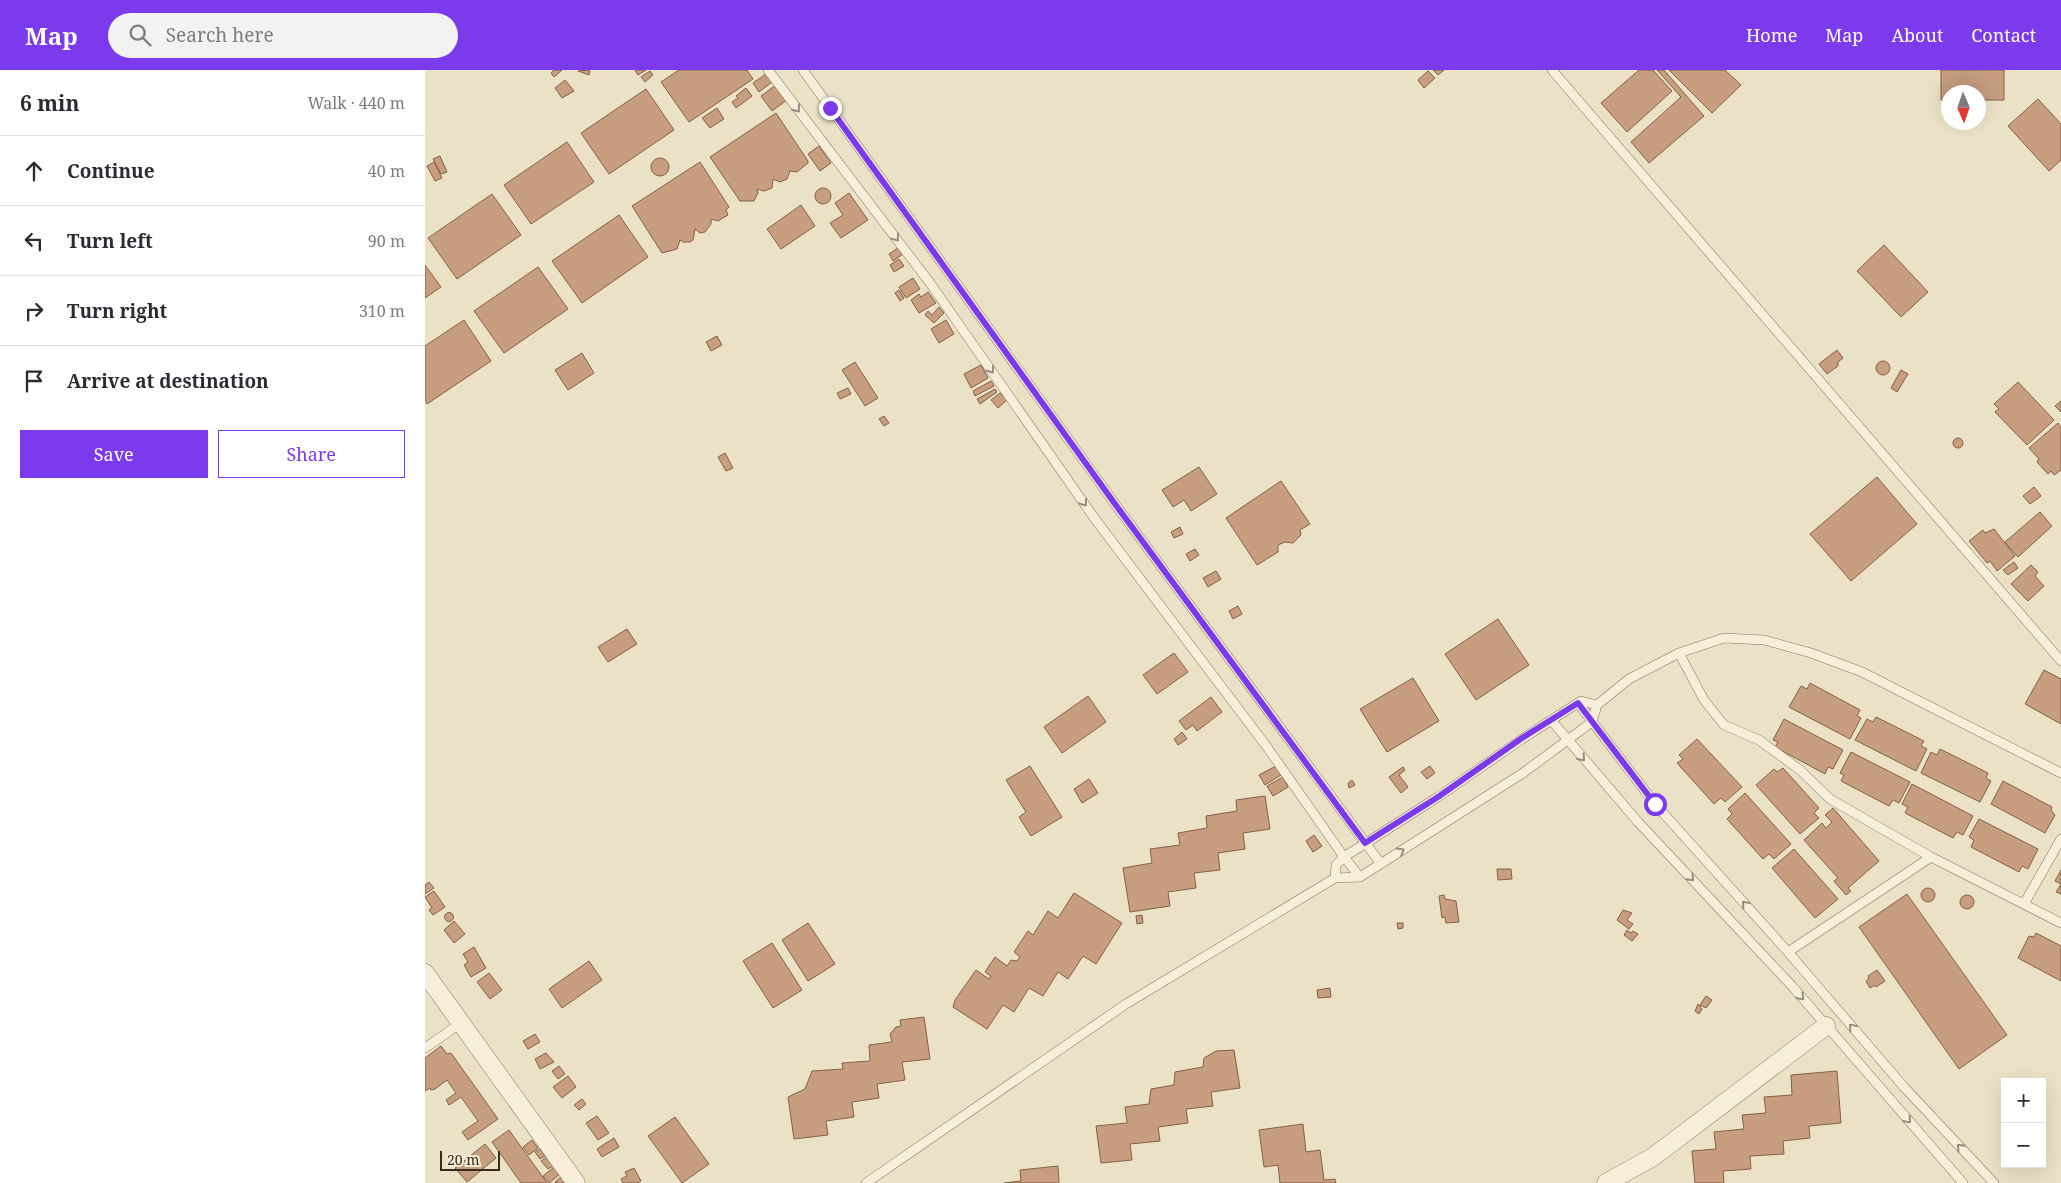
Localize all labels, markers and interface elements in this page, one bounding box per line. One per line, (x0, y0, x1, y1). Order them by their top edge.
search box (108, 13, 458, 58)
text: Map (25, 19, 78, 52)
icon: search (126, 21, 154, 49)
text: Search here (166, 22, 274, 48)
text: Home (1746, 23, 1797, 47)
text: Map (1825, 23, 1863, 47)
text: About (1891, 23, 1943, 47)
text: Contact (1971, 23, 2036, 47)
north arrow (1941, 85, 1986, 130)
text: 6 min (20, 89, 79, 117)
text: Walk · 440 m (308, 92, 405, 114)
route end (819, 97, 842, 120)
one-way arrow (792, 103, 801, 112)
icon: ahead (20, 157, 48, 185)
text: Continue (67, 158, 155, 184)
text: 40 m (368, 160, 405, 182)
icon: left (20, 227, 48, 255)
text: Turn left (67, 228, 153, 254)
text: 90 m (368, 230, 405, 252)
one-way arrow (890, 232, 899, 242)
icon: right (20, 297, 48, 325)
text: Turn right (67, 298, 167, 324)
text: 310 m (359, 300, 405, 322)
one-way arrow (985, 364, 994, 373)
icon: arrive (20, 367, 48, 395)
text: Arrive at destination (67, 368, 269, 394)
button: Save (20, 430, 208, 478)
button: Share (218, 430, 405, 478)
one-way arrow (1078, 497, 1087, 507)
one-way arrow (1576, 752, 1585, 761)
route start (1644, 793, 1667, 816)
one-way arrow (1396, 848, 1405, 858)
one-way arrow (1685, 873, 1694, 882)
one-way arrow (1742, 901, 1751, 910)
one-way arrow (1796, 992, 1805, 1001)
one-way arrow (1849, 1023, 1858, 1032)
map controls (2001, 1078, 2046, 1168)
button: + (2001, 1078, 2046, 1123)
one-way arrow (1902, 1114, 1911, 1123)
button: − (2001, 1123, 2046, 1168)
one-way arrow (1957, 1144, 1966, 1153)
scale bar (440, 1148, 500, 1171)
text: 20 m (447, 1150, 480, 1169)

